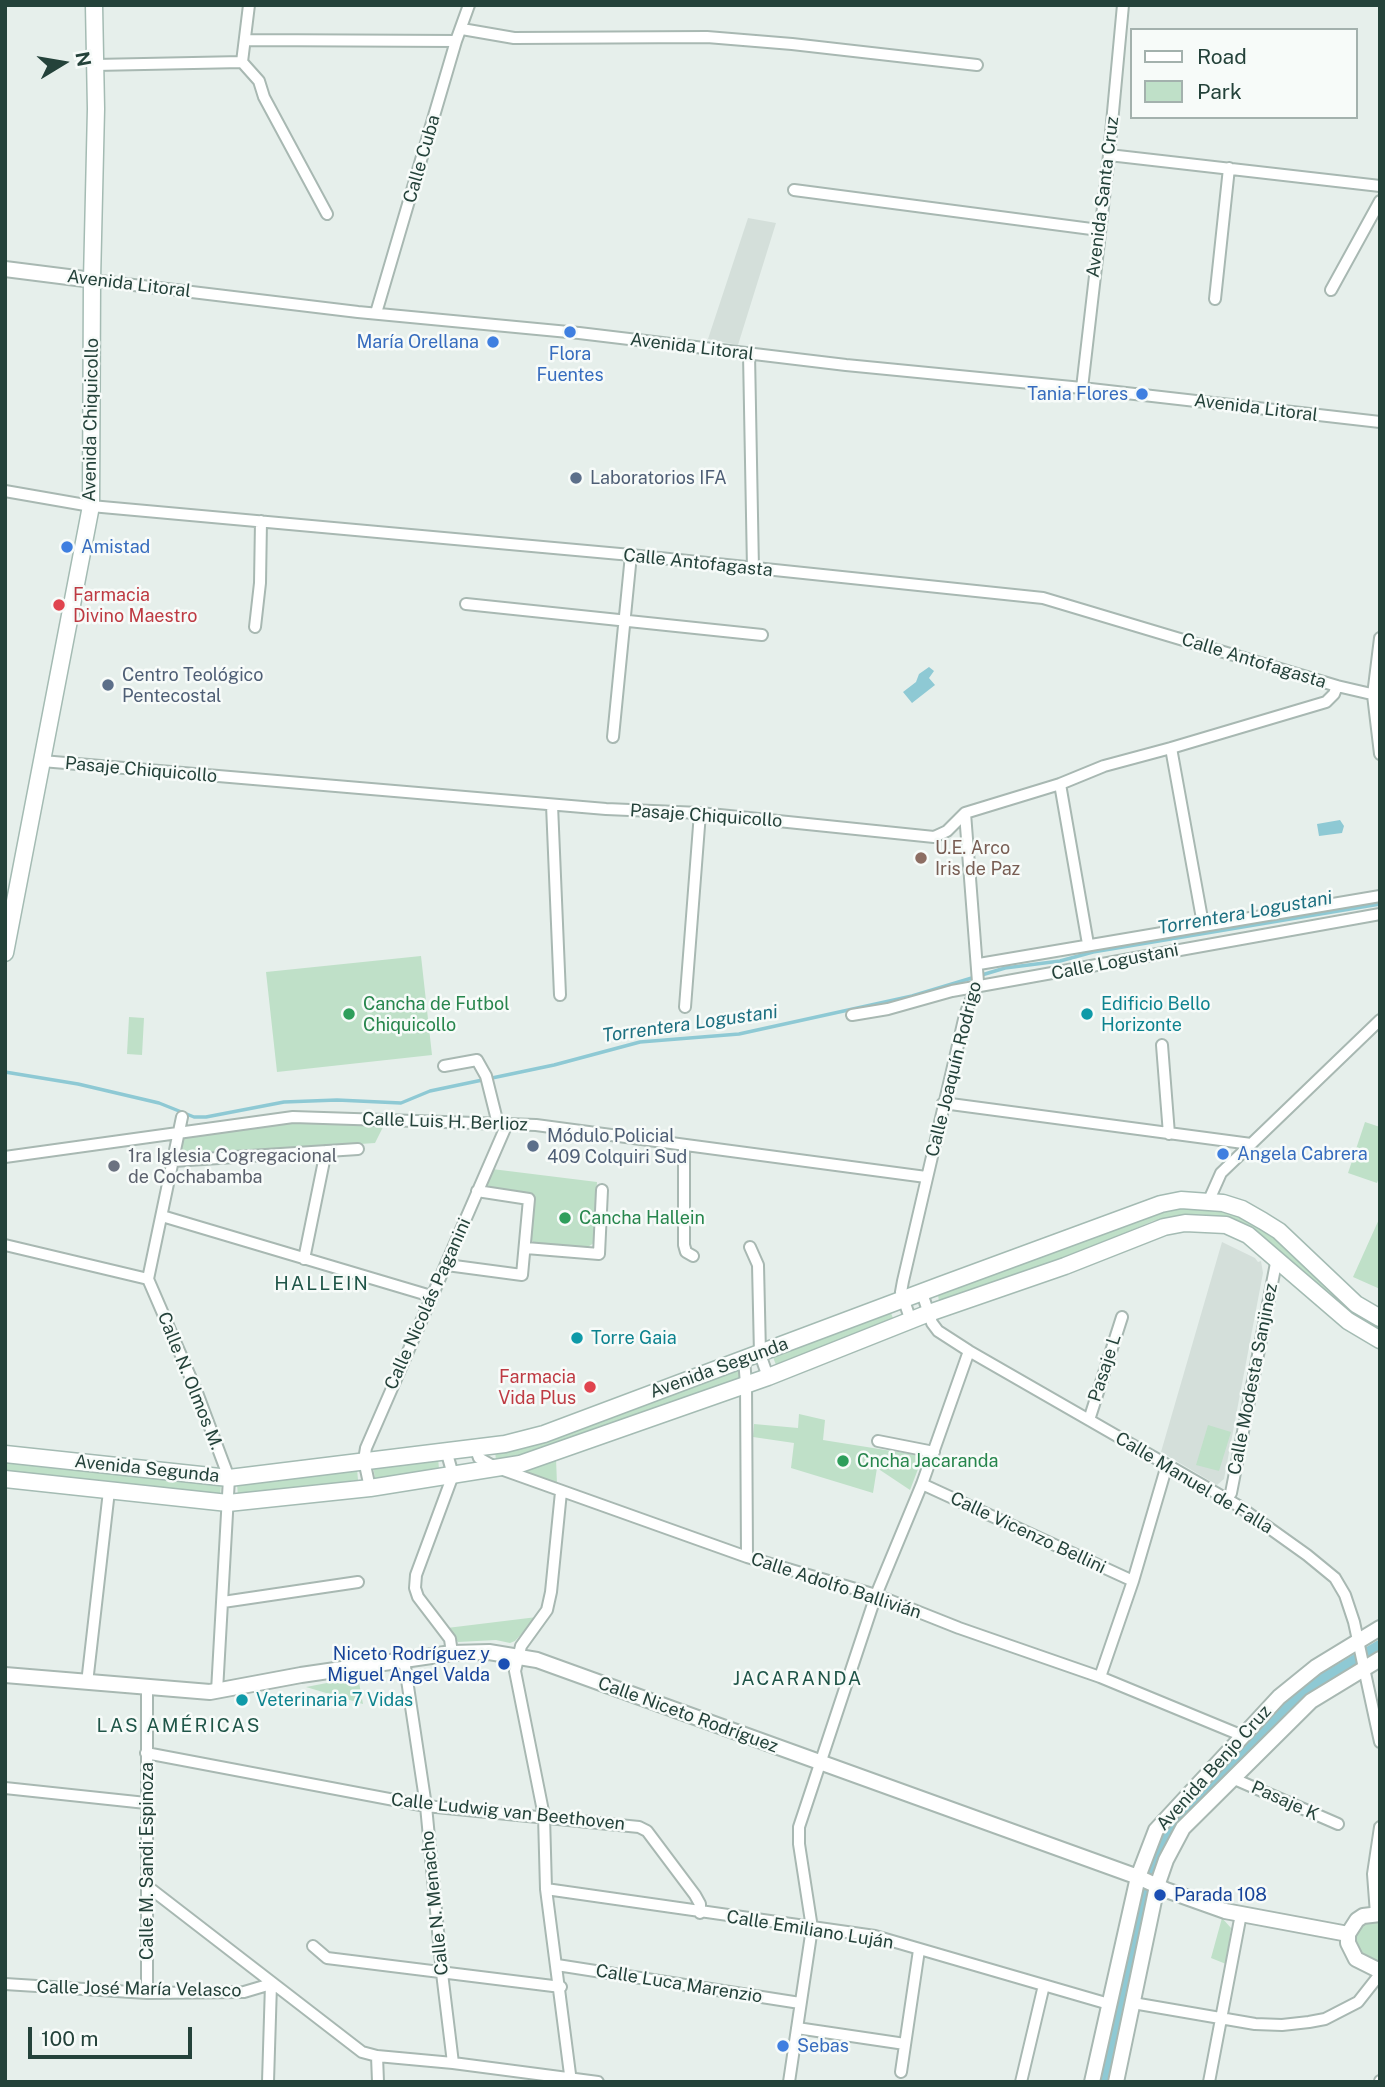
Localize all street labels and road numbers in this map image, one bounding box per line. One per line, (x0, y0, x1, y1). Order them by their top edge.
street label: Calle Cuba (399, 113, 445, 205)
street label: Avenida Santa Cruz (1082, 115, 1124, 279)
street label: Avenida Litoral (66, 266, 192, 302)
street label: Avenida Litoral (629, 329, 755, 365)
street label: Avenida Chiquicollo (79, 338, 103, 502)
street label: Avenida Litoral (1193, 390, 1319, 426)
street label: Calle Antofagasta (622, 544, 774, 582)
street label: Calle Antofagasta (1179, 629, 1329, 693)
street label: Pasaje Chiquicollo (64, 753, 218, 787)
street label: Pasaje Chiquicollo (629, 800, 783, 832)
street label: Calle Logustani (1050, 939, 1180, 985)
street label: Calle Joaquín Rodrigo (922, 979, 986, 1159)
street label: Calle Luis H. Berlioz (362, 1108, 528, 1136)
street label: Calle Nicolás Paganini (380, 1215, 476, 1393)
street label: Calle Modesta Sanjinez (1224, 1281, 1282, 1477)
street label: Calle N. Olmos M. (153, 1309, 227, 1453)
street label: Pasaje L (1084, 1331, 1126, 1405)
street label: Avenida Segunda (647, 1333, 791, 1403)
street label: Calle Manuel de Falla (1111, 1427, 1277, 1539)
street label: Avenida Segunda (74, 1451, 220, 1487)
street label: Calle Vicenzo Bellini (947, 1487, 1109, 1579)
street label: Calle Adolfo Ballivián (748, 1548, 924, 1624)
street label: Calle Niceto Rodríguez (595, 1672, 781, 1758)
street label: Avenida Benjo Cruz (1152, 1701, 1276, 1835)
street label: Calle M. Sandi Espinoza (136, 1762, 158, 1960)
street label: Pasaje K (1248, 1777, 1322, 1825)
street label: Calle Ludwig van Beethoven (390, 1789, 626, 1835)
street label: Calle N. Menacho (417, 1830, 453, 1976)
street label: Calle Emiliano Luján (725, 1906, 895, 1954)
street label: Calle Luca Marenzio (594, 1960, 764, 2008)
street label: Calle José María Velasco (36, 1976, 242, 2002)

